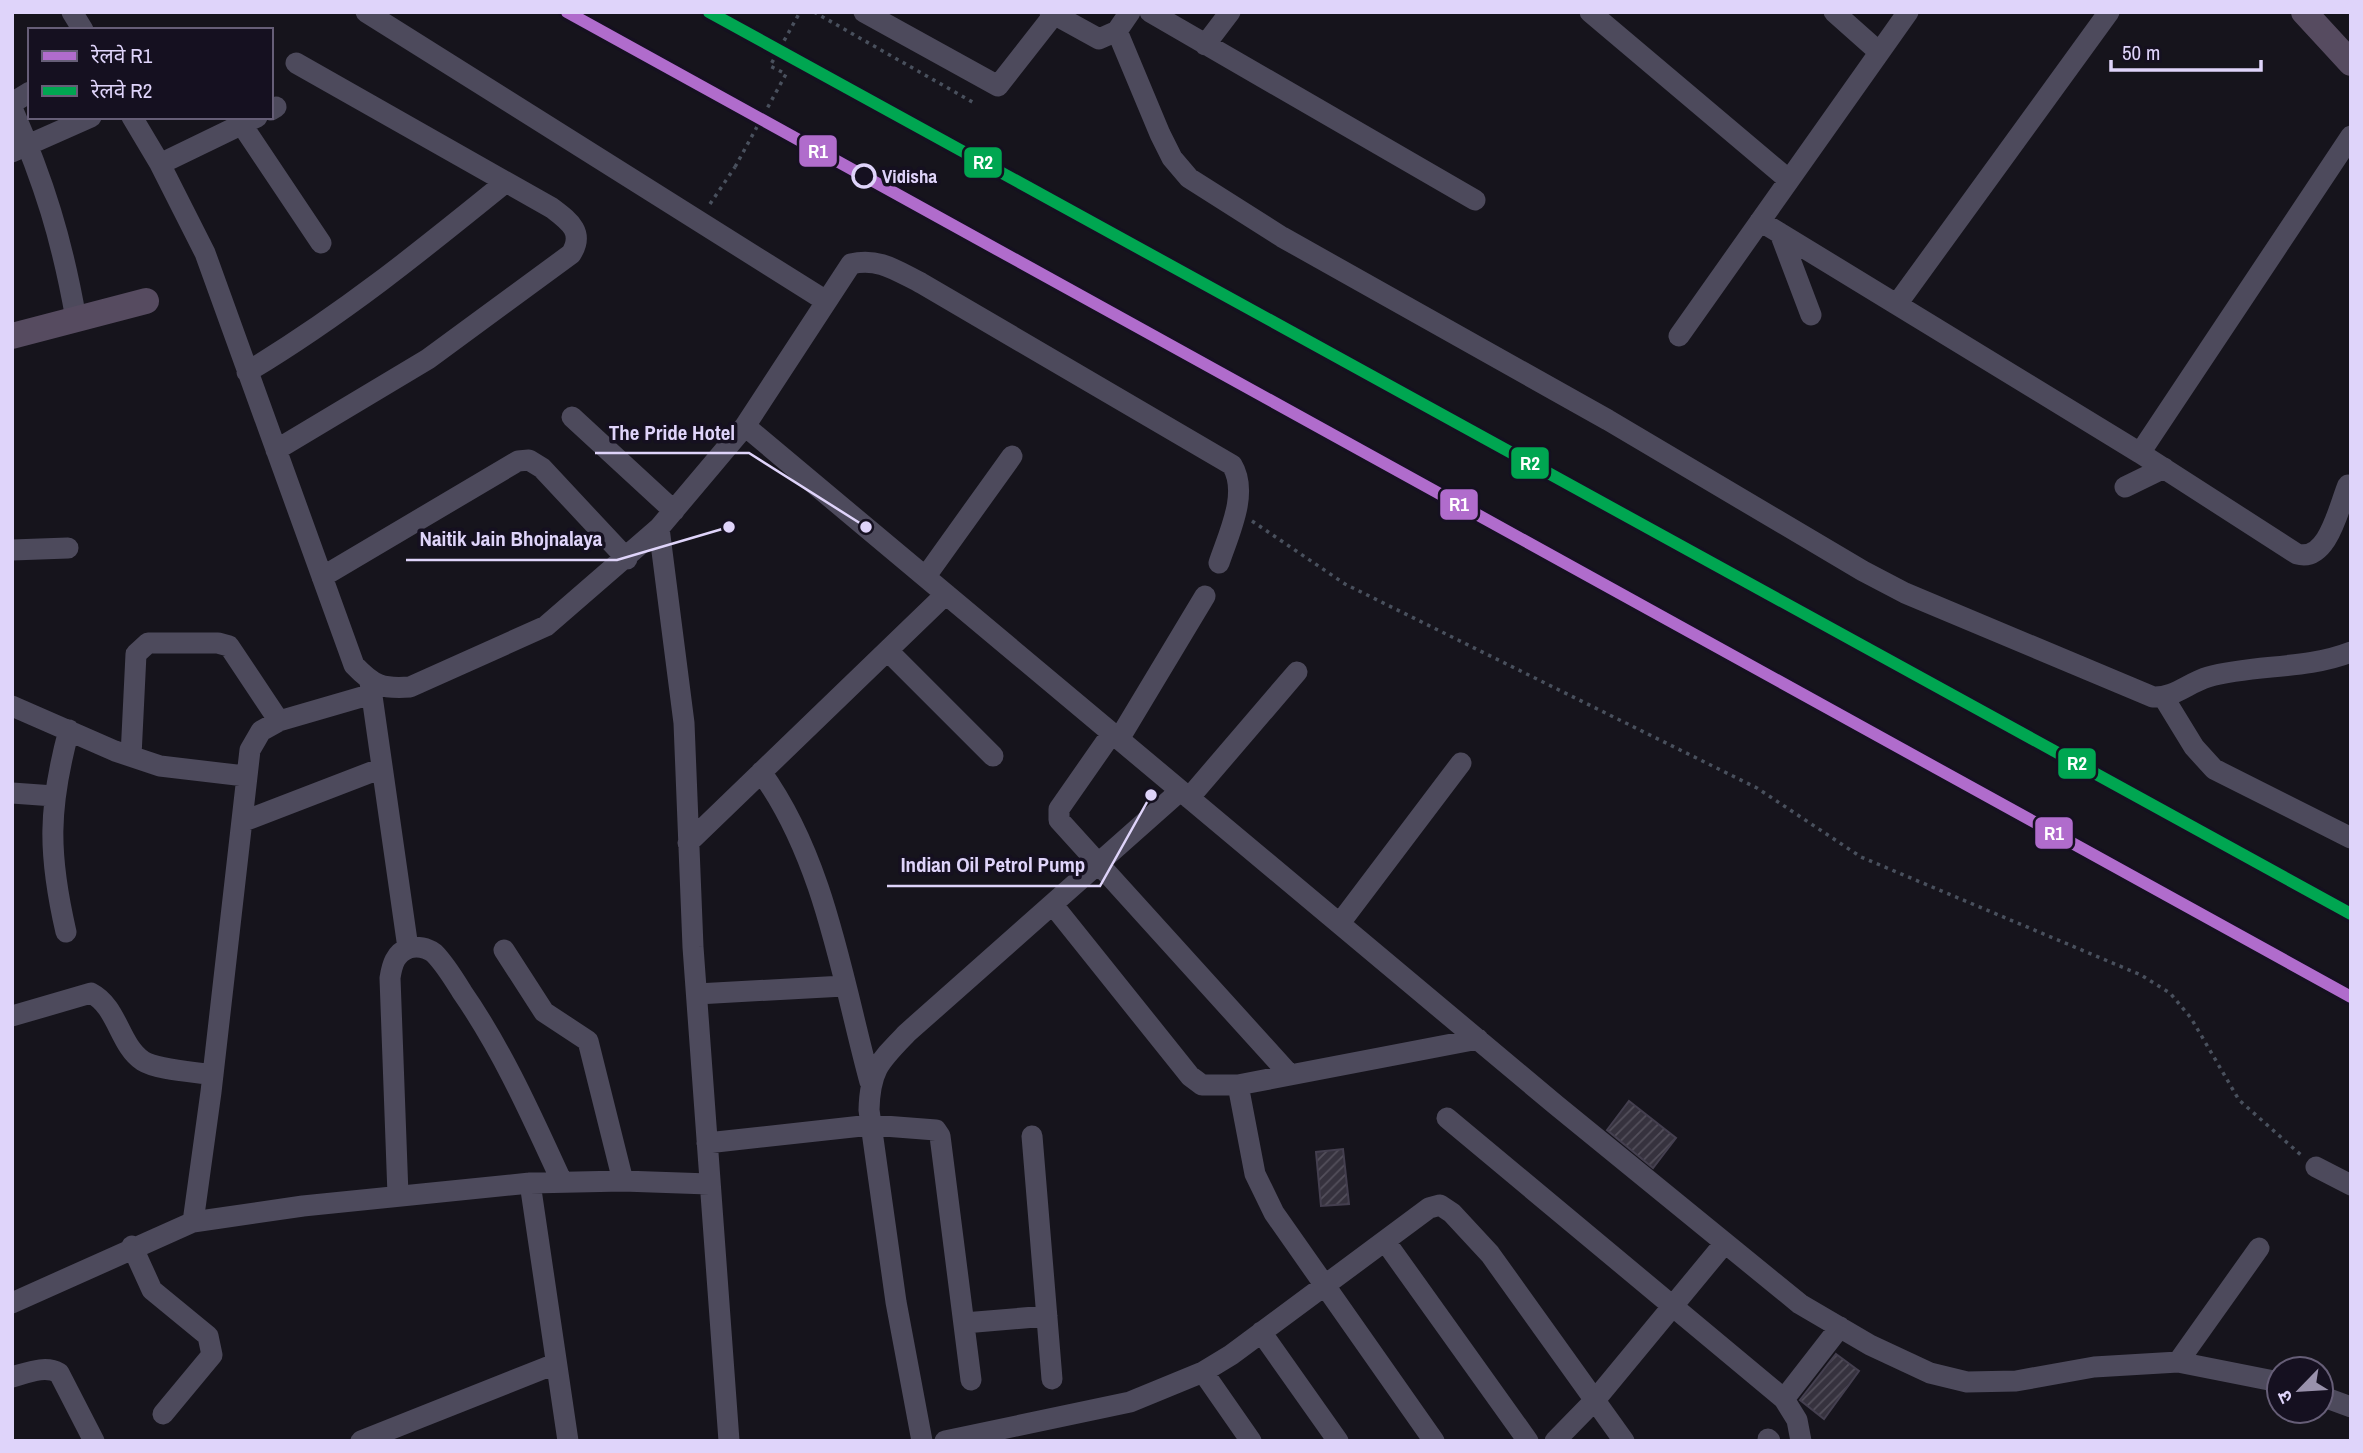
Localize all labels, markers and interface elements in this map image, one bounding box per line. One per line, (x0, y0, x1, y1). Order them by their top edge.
legend (28, 28, 273, 119)
scale bar (2111, 28, 2262, 72)
text: 50 m (2122, 38, 2160, 67)
text: रेलवे R1 (90, 41, 153, 70)
text: रेलवे R2 (90, 76, 152, 105)
line badge: R1 (798, 134, 838, 168)
text: R1 (808, 138, 828, 164)
line badge: R2 (963, 146, 1003, 179)
text: R2 (973, 149, 993, 175)
place label: Vidisha (882, 163, 937, 189)
marker: Vidisha (852, 164, 876, 188)
callout: The Pride Hotel (595, 411, 749, 453)
text: The Pride Hotel (609, 418, 735, 447)
line badge: R2 (1510, 446, 1550, 480)
text: R2 (1520, 450, 1540, 476)
line badge: R1 (1439, 488, 1479, 521)
text: R1 (1449, 491, 1469, 517)
callout: Naitik Jain Bhojnalaya (406, 518, 617, 560)
text: Naitik Jain Bhojnalaya (420, 524, 603, 553)
line badge: R2 (2057, 747, 2097, 780)
text: R2 (2067, 750, 2087, 776)
line badge: R1 (2034, 816, 2074, 850)
text: R1 (2044, 820, 2064, 846)
callout: Indian Oil Petrol Pump (887, 844, 1100, 886)
text: Indian Oil Petrol Pump (901, 850, 1085, 879)
north arrow (2265, 1355, 2335, 1425)
text: उ (2270, 1386, 2299, 1408)

